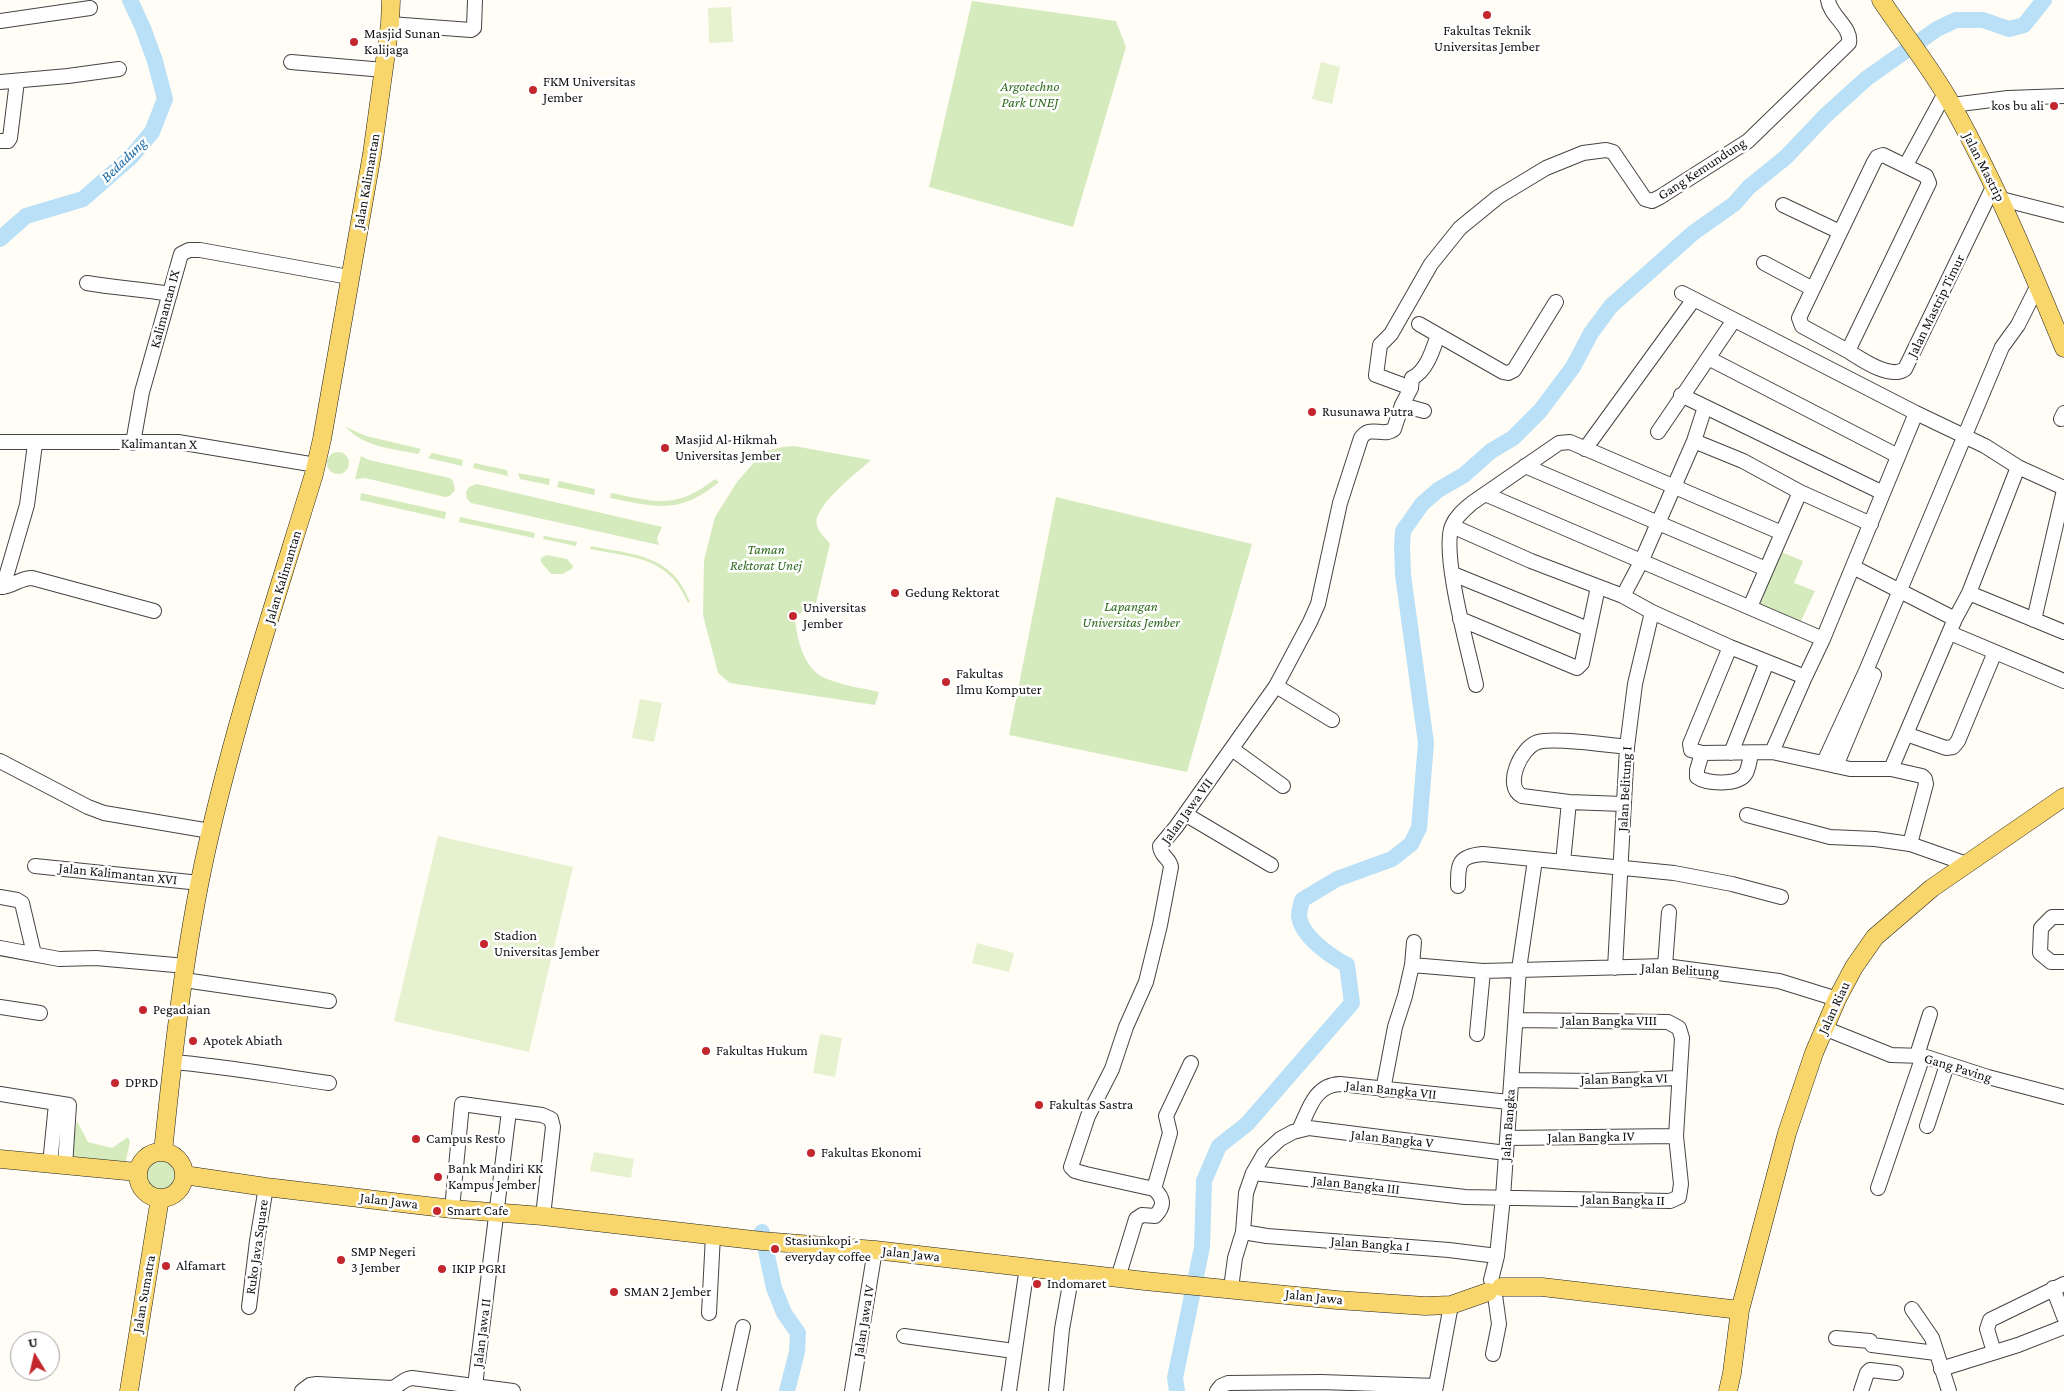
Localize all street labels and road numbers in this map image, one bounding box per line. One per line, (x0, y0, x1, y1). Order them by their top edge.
street label: Jalan Mastrip (1959, 130, 2009, 204)
street label: Jalan Kalimantan (350, 132, 384, 230)
street label: Gang Kemundung (1655, 134, 1749, 204)
street label: Jalan Mastrip Timur (1904, 252, 1968, 360)
street label: Kalimantan IX (146, 268, 184, 350)
street label: Kalimantan X (121, 435, 197, 453)
street label: Jalan Kalimantan (261, 528, 305, 626)
street label: Jalan Belitung I (1614, 746, 1636, 832)
street label: Jalan Jawa VII (1157, 775, 1217, 847)
street label: Jalan Kalimantan XVI (58, 859, 178, 889)
street label: Jalan Belitung (1640, 960, 1720, 980)
street label: Jalan Riau (1815, 979, 1853, 1037)
street label: Jalan Bangka VIII (1561, 1013, 1657, 1029)
street label: Gang Paving (1922, 1050, 1994, 1086)
street label: Jalan Bangka VI (1580, 1070, 1668, 1088)
street label: Jalan Bangka VII (1345, 1077, 1437, 1103)
street label: Jalan Bangka (1497, 1088, 1519, 1162)
street label: Jalan Bangka V (1350, 1126, 1434, 1152)
street label: Jalan Bangka IV (1547, 1128, 1635, 1146)
street label: Jalan Bangka III (1311, 1172, 1401, 1198)
street label: Jalan Jawa (359, 1189, 419, 1213)
street label: Jalan Bangka II (1581, 1191, 1665, 1209)
street label: Ruko Java Square (242, 1198, 272, 1296)
street label: Jalan Bangka I (1330, 1233, 1410, 1255)
street label: Jalan Jawa (881, 1243, 941, 1265)
street label: Jalan Sumatra (129, 1254, 159, 1334)
street label: Jalan Jawa IV (850, 1284, 878, 1358)
street label: Jalan Jawa (1284, 1286, 1344, 1308)
street label: Jalan Jawa II (469, 1298, 495, 1368)

